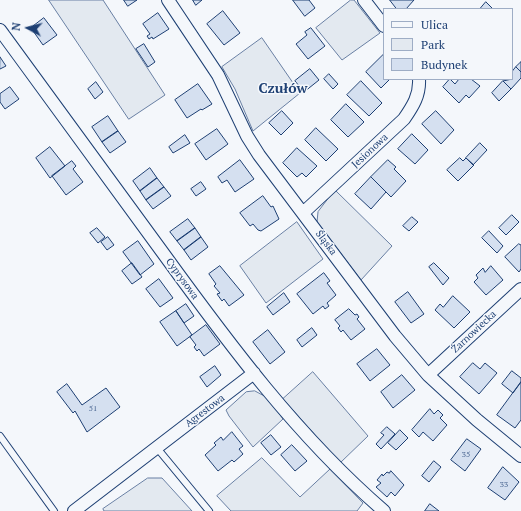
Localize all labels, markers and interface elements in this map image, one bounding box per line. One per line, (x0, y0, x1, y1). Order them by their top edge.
north arrow (8, 8, 48, 48)
legend (383, 8, 513, 80)
text: Ulica (421, 17, 448, 32)
text: N (9, 22, 24, 32)
text: Park (421, 37, 445, 52)
text: Budynek (421, 57, 467, 72)
district label: Czułów (259, 81, 307, 97)
street label: Jesionowa (349, 131, 391, 171)
street label: Śląska (313, 228, 339, 258)
street label: Cyprysowa (163, 256, 201, 302)
street label: Żarnowiecka (449, 308, 499, 356)
street label: Agrestowa (183, 392, 227, 430)
house number: 51 (89, 404, 97, 414)
house number: 35 (462, 450, 470, 460)
house number: 33 (500, 480, 508, 490)

